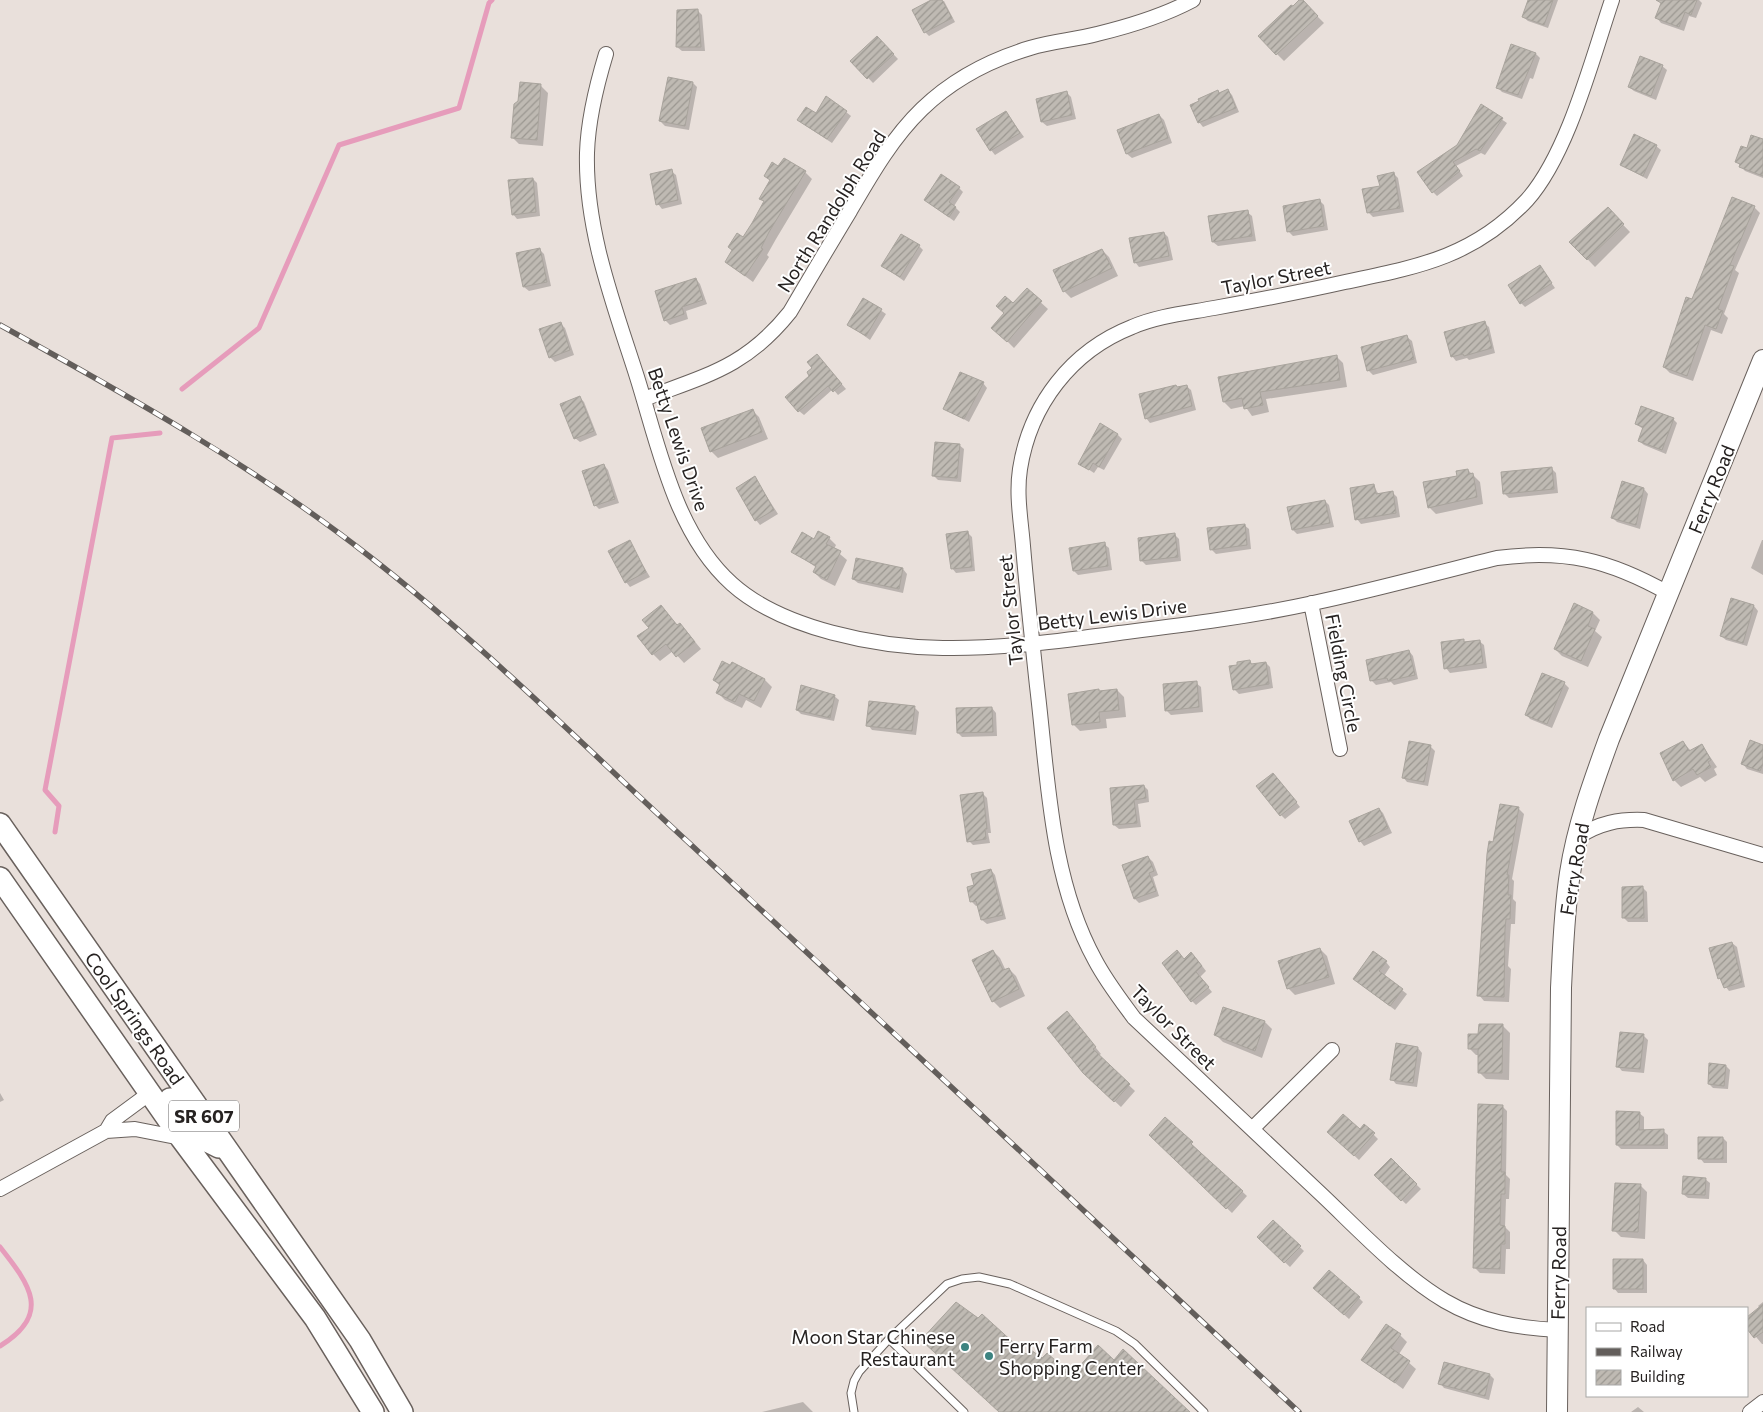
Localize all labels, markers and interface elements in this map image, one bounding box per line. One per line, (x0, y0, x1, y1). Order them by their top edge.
street label: North Randolph Road (772, 126, 890, 296)
street label: Taylor Street (1219, 255, 1333, 299)
street label: Betty Lewis Drive (644, 364, 714, 514)
street label: Ferry Road (1683, 441, 1739, 537)
street label: Taylor Street (993, 553, 1027, 667)
street label: Betty Lewis Drive (1036, 593, 1188, 635)
street label: Fielding Circle (1321, 612, 1367, 734)
street label: Ferry Road (1555, 821, 1593, 917)
street label: Cool Springs Road (81, 947, 189, 1089)
street label: Taylor Street (1127, 980, 1222, 1075)
road number: SR 607 (169, 1100, 239, 1132)
street label: Ferry Road (1546, 1226, 1570, 1320)
legend (1586, 1307, 1748, 1397)
text: Road (1630, 1317, 1665, 1335)
place label: Moon Star Chinese Restaurant (791, 1325, 955, 1370)
place label: Ferry Farm Shopping Center (999, 1334, 1144, 1379)
marker: Moon Star Chinese Restaurant (959, 1341, 971, 1353)
text: Railway (1630, 1342, 1683, 1360)
marker: Ferry Farm Shopping Center (983, 1350, 995, 1362)
text: Building (1630, 1367, 1685, 1385)

